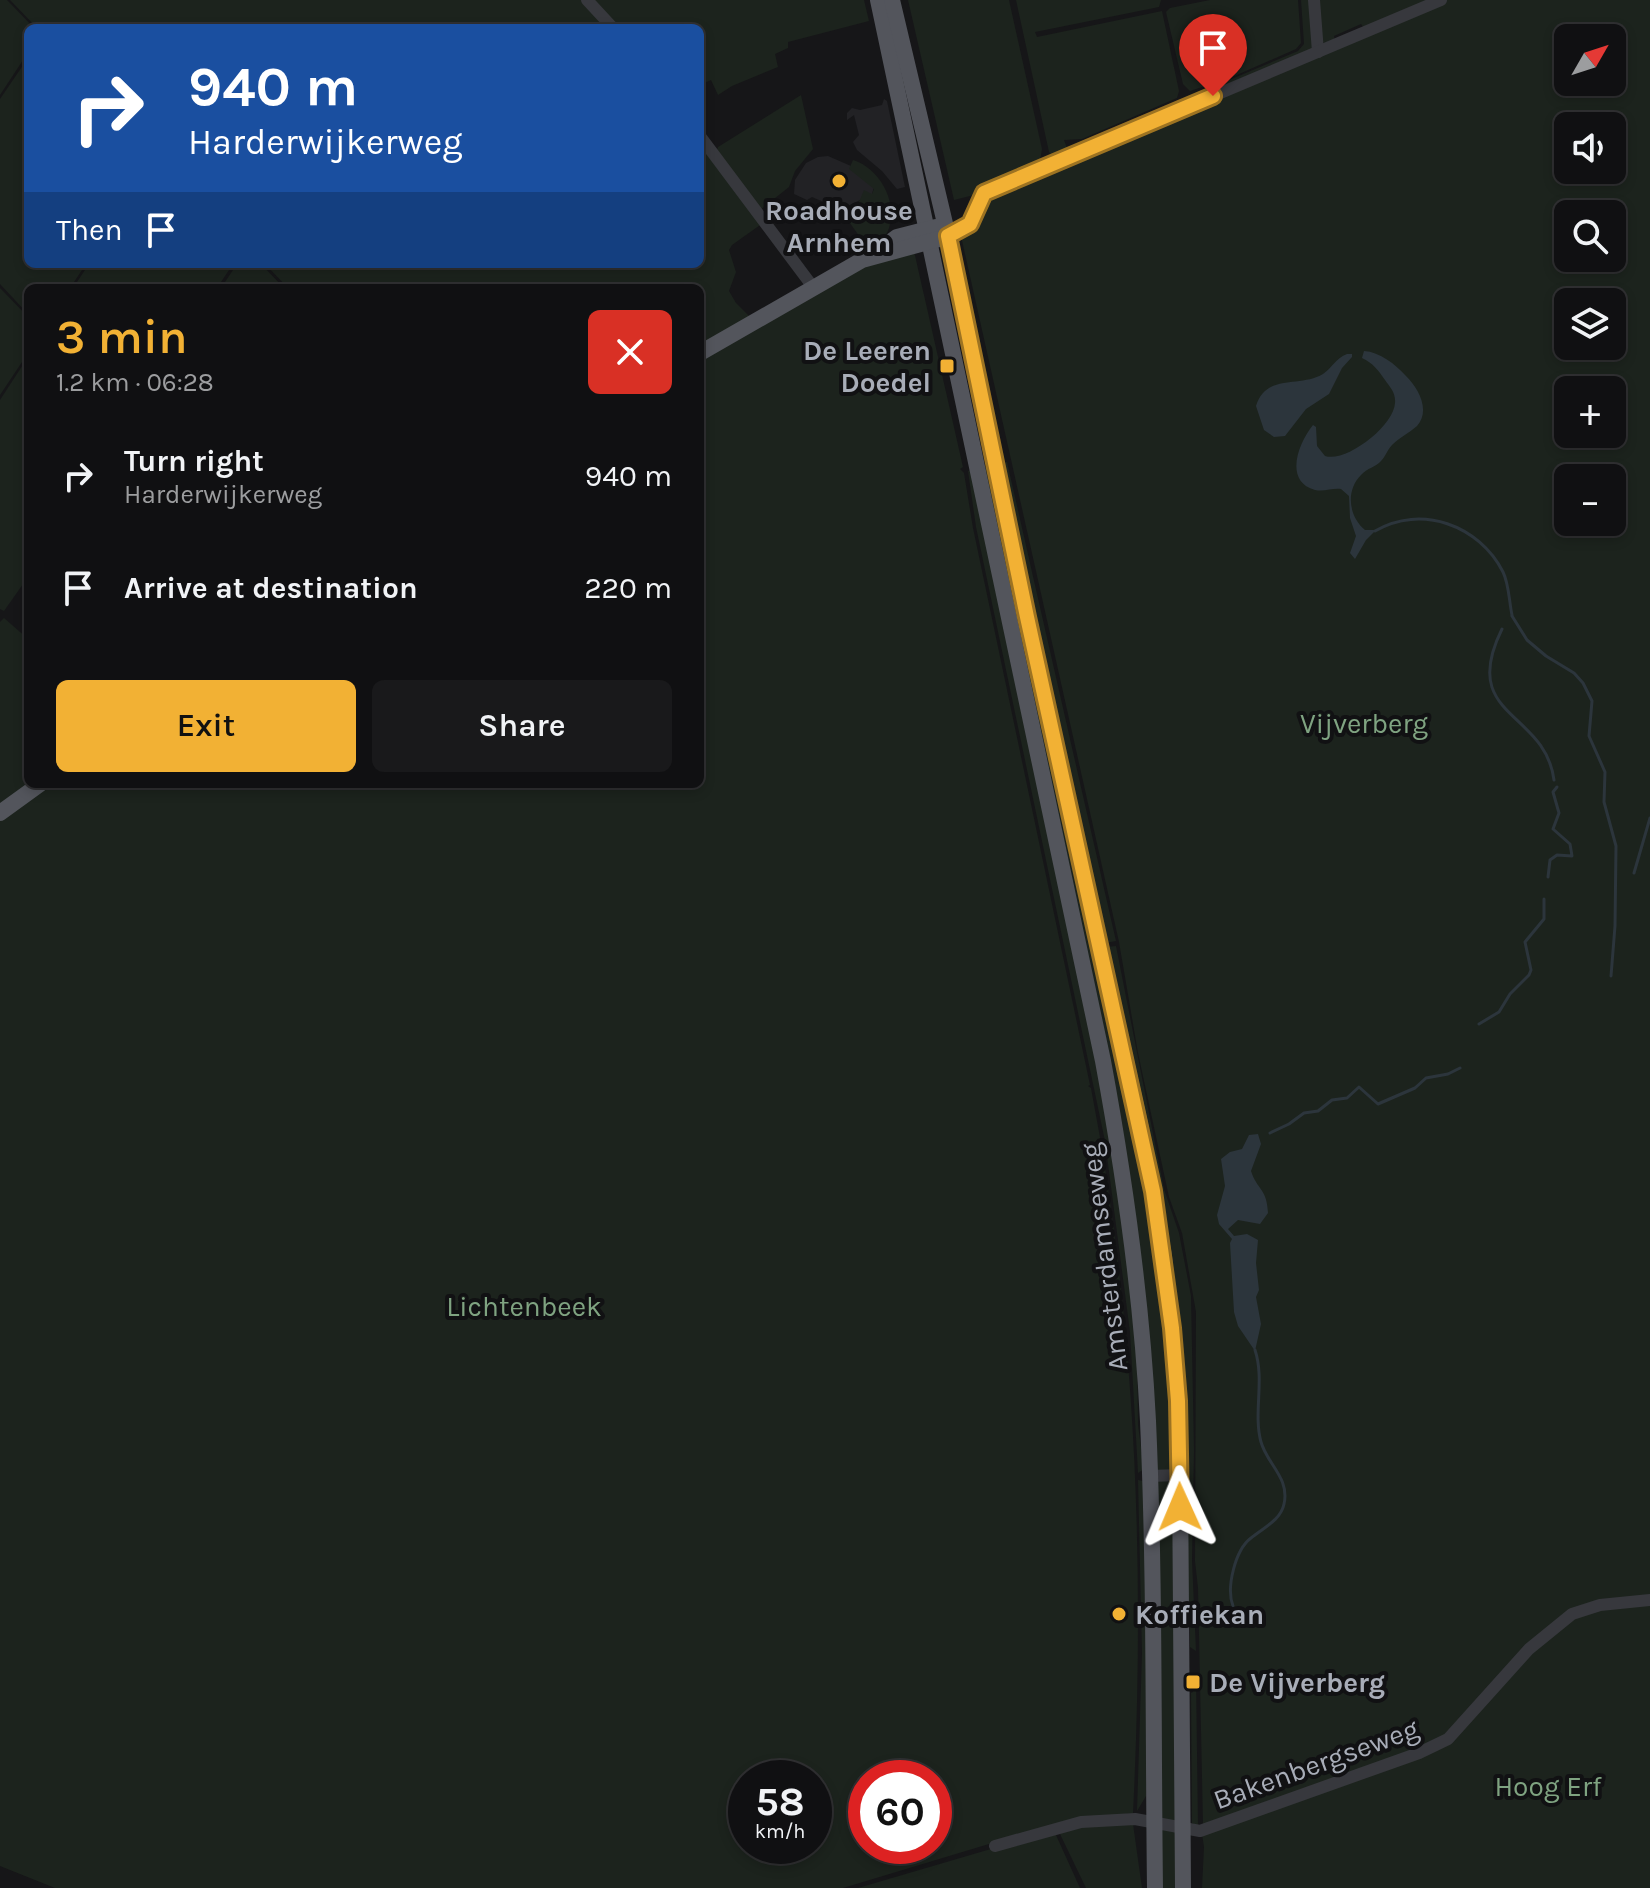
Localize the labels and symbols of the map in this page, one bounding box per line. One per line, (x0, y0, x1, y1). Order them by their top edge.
pin (1179, 14.0, 1247, 96)
north arrow (1554, 24, 1626, 96)
marker: Roadhouse Arnhem (830, 172, 848, 190)
place label: Roadhouse Arnhem (765, 194, 913, 259)
place label: De Leeren Doedel (803, 334, 931, 399)
marker: De Leeren Doedel (938, 357, 956, 375)
park label: Vijverberg (1300, 707, 1428, 740)
street label: Amsterdamseweg (1074, 1141, 1134, 1373)
park label: Lichtenbeek (446, 1290, 602, 1323)
position arrow (1138, 1465, 1222, 1549)
place label: Koffiekan (1135, 1598, 1264, 1631)
marker: Koffiekan (1110, 1605, 1128, 1623)
place label: De Vijverberg (1209, 1666, 1385, 1699)
marker: De Vijverberg (1184, 1673, 1202, 1691)
street label: Bakenbergseweg (1209, 1712, 1423, 1816)
speed limit sign: 60 (848, 1760, 952, 1864)
park label: Hoog Erf (1494, 1770, 1602, 1803)

